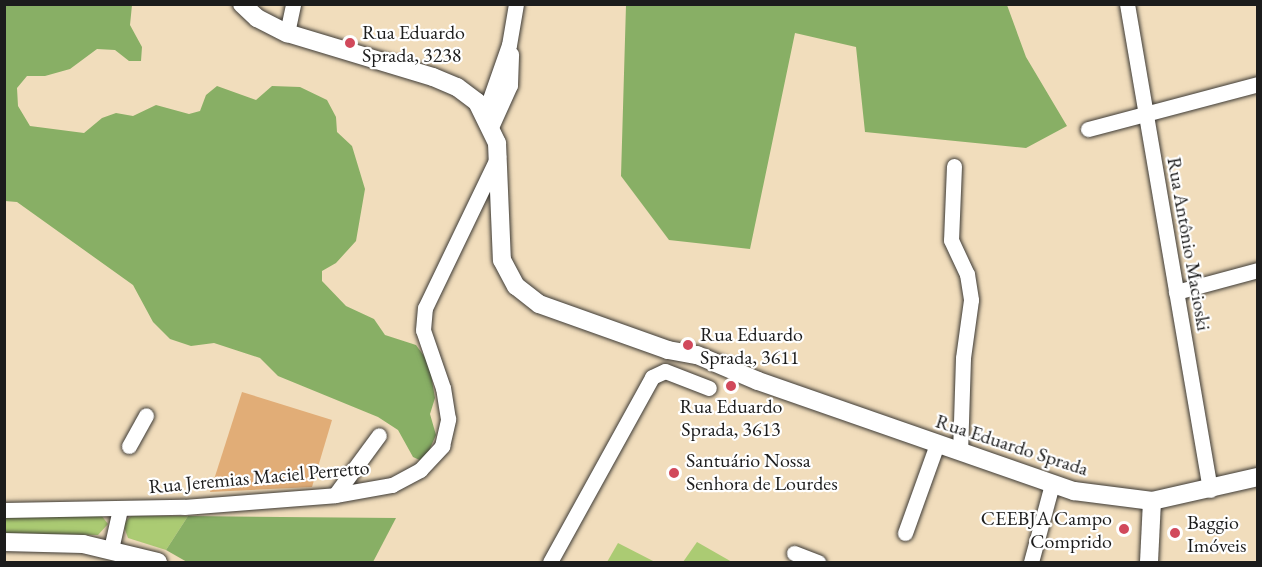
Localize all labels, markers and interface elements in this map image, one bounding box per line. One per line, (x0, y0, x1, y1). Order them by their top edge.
place label: Rua Eduardo Sprada, 3238 (362, 20, 465, 67)
marker: Rua Eduardo Sprada, 3238 (343, 36, 357, 50)
street label: Rua Antônio Macioski (1162, 155, 1216, 333)
place label: Rua Eduardo Sprada, 3611 (700, 322, 803, 369)
marker: Rua Eduardo Sprada, 3611 (681, 338, 695, 352)
marker: Rua Eduardo Sprada, 3613 (724, 379, 738, 393)
place label: Rua Eduardo Sprada, 3613 (680, 395, 782, 442)
street label: Rua Eduardo Sprada (933, 409, 1091, 481)
place label: Santuário Nossa Senhora de Lourdes (686, 449, 838, 496)
street label: Rua Jeremias Maciel Perretto (148, 455, 370, 499)
marker: Santuário Nossa Senhora de Lourdes (667, 466, 681, 480)
place label: CEEBJA Campo Comprido (981, 506, 1112, 553)
place label: Baggio Imóveis (1187, 510, 1246, 557)
marker: CEEBJA Campo Comprido (1117, 522, 1131, 536)
marker: Baggio Imóveis (1168, 526, 1182, 540)

